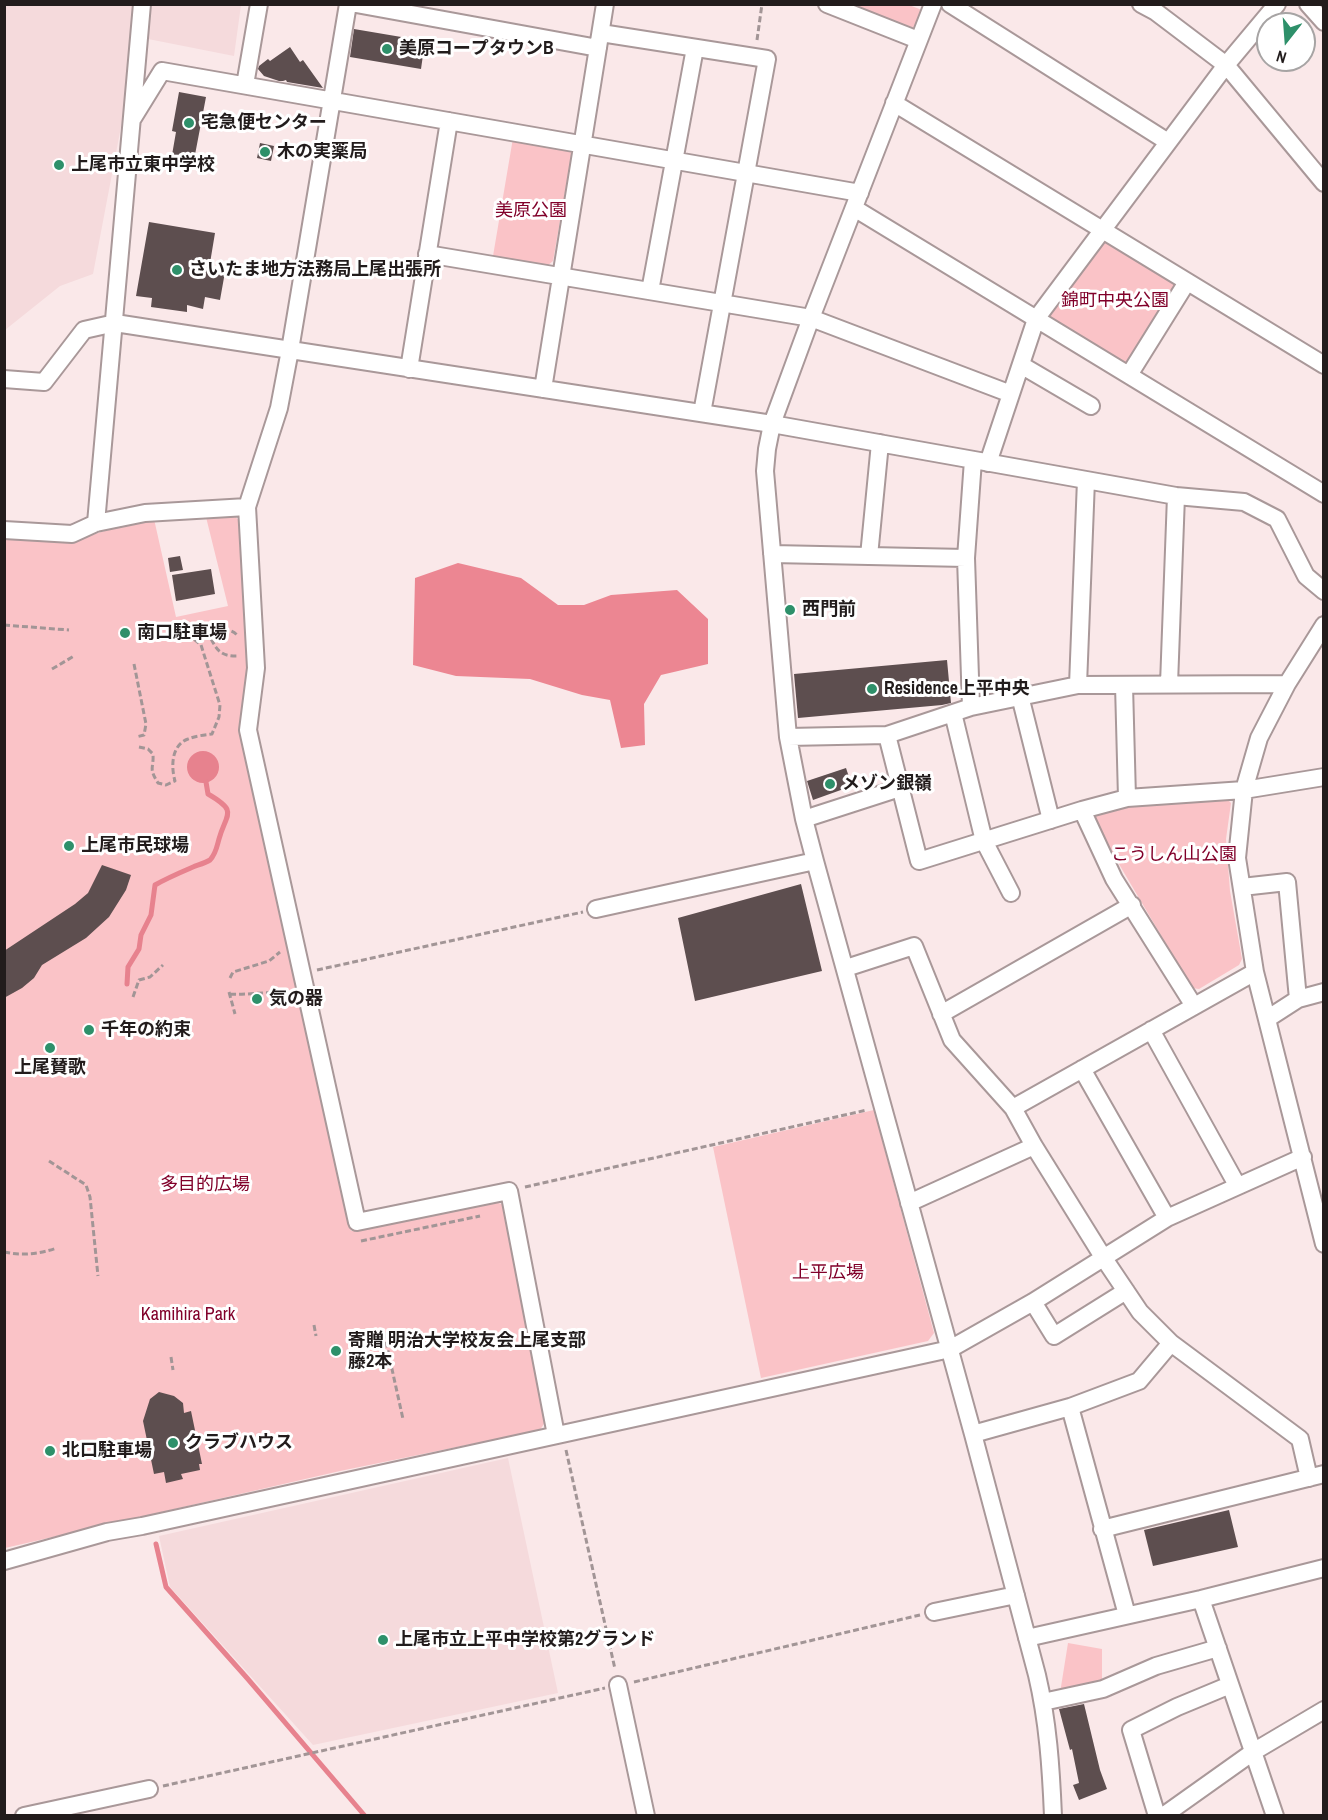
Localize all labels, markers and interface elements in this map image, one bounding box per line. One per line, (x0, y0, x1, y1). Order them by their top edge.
north arrow (1256, 12, 1316, 72)
place label: 美原コープタウンB (399, 38, 554, 60)
marker: 美原コープタウンB (380, 42, 394, 56)
text: N (1274, 45, 1289, 69)
place label: 宅急便センター (201, 112, 327, 134)
marker: 宅急便センター (182, 116, 196, 130)
place label: 木の実薬局 (277, 141, 367, 163)
marker: 木の実薬局 (258, 145, 272, 159)
place label: 上尾市立東中学校 (71, 154, 215, 176)
marker: 上尾市立東中学校 (52, 158, 66, 172)
park label: 美原公園 (495, 200, 567, 222)
place label: さいたま地方法務局上尾出張所 (189, 259, 441, 281)
marker: さいたま地方法務局上尾出張所 (170, 263, 184, 277)
park label: 錦町中央公園 (1061, 290, 1169, 312)
place label: 西門前 (802, 599, 856, 621)
marker: 西門前 (783, 603, 797, 617)
place label: 南口駐車場 (137, 622, 227, 644)
marker: 南口駐車場 (118, 626, 132, 640)
place label: Residence上平中央 (884, 678, 1030, 700)
marker: Residence上平中央 (865, 682, 879, 696)
place label: メゾン銀嶺 (842, 773, 932, 795)
marker: メゾン銀嶺 (823, 777, 837, 791)
place label: 上尾市民球場 (81, 835, 189, 857)
marker: 上尾市民球場 (62, 839, 76, 853)
park label: こうしん山公園 (1111, 844, 1237, 866)
place label: 気の器 (269, 988, 323, 1010)
marker: 気の器 (250, 992, 264, 1006)
place label: 千年の約束 (101, 1019, 191, 1041)
marker: 千年の約束 (82, 1023, 96, 1037)
marker: 上尾賛歌 (43, 1041, 57, 1055)
place label: 上尾賛歌 (14, 1057, 86, 1079)
park label: 多目的広場 (160, 1174, 250, 1196)
park label: 上平広場 (792, 1262, 864, 1284)
park label: Kamihira Park (141, 1304, 235, 1326)
place label: 寄贈 明治大学校友会上尾支部 藤2本 (348, 1330, 586, 1372)
marker: 寄贈 明治大学校友会上尾支部 藤2本 (329, 1344, 343, 1358)
place label: クラブハウス (185, 1432, 293, 1454)
marker: クラブハウス (166, 1436, 180, 1450)
place label: 北口駐車場 (62, 1440, 152, 1462)
marker: 北口駐車場 (43, 1444, 57, 1458)
place label: 上尾市立上平中学校第2グランド (395, 1629, 655, 1651)
marker: 上尾市立上平中学校第2グランド (376, 1633, 390, 1647)

